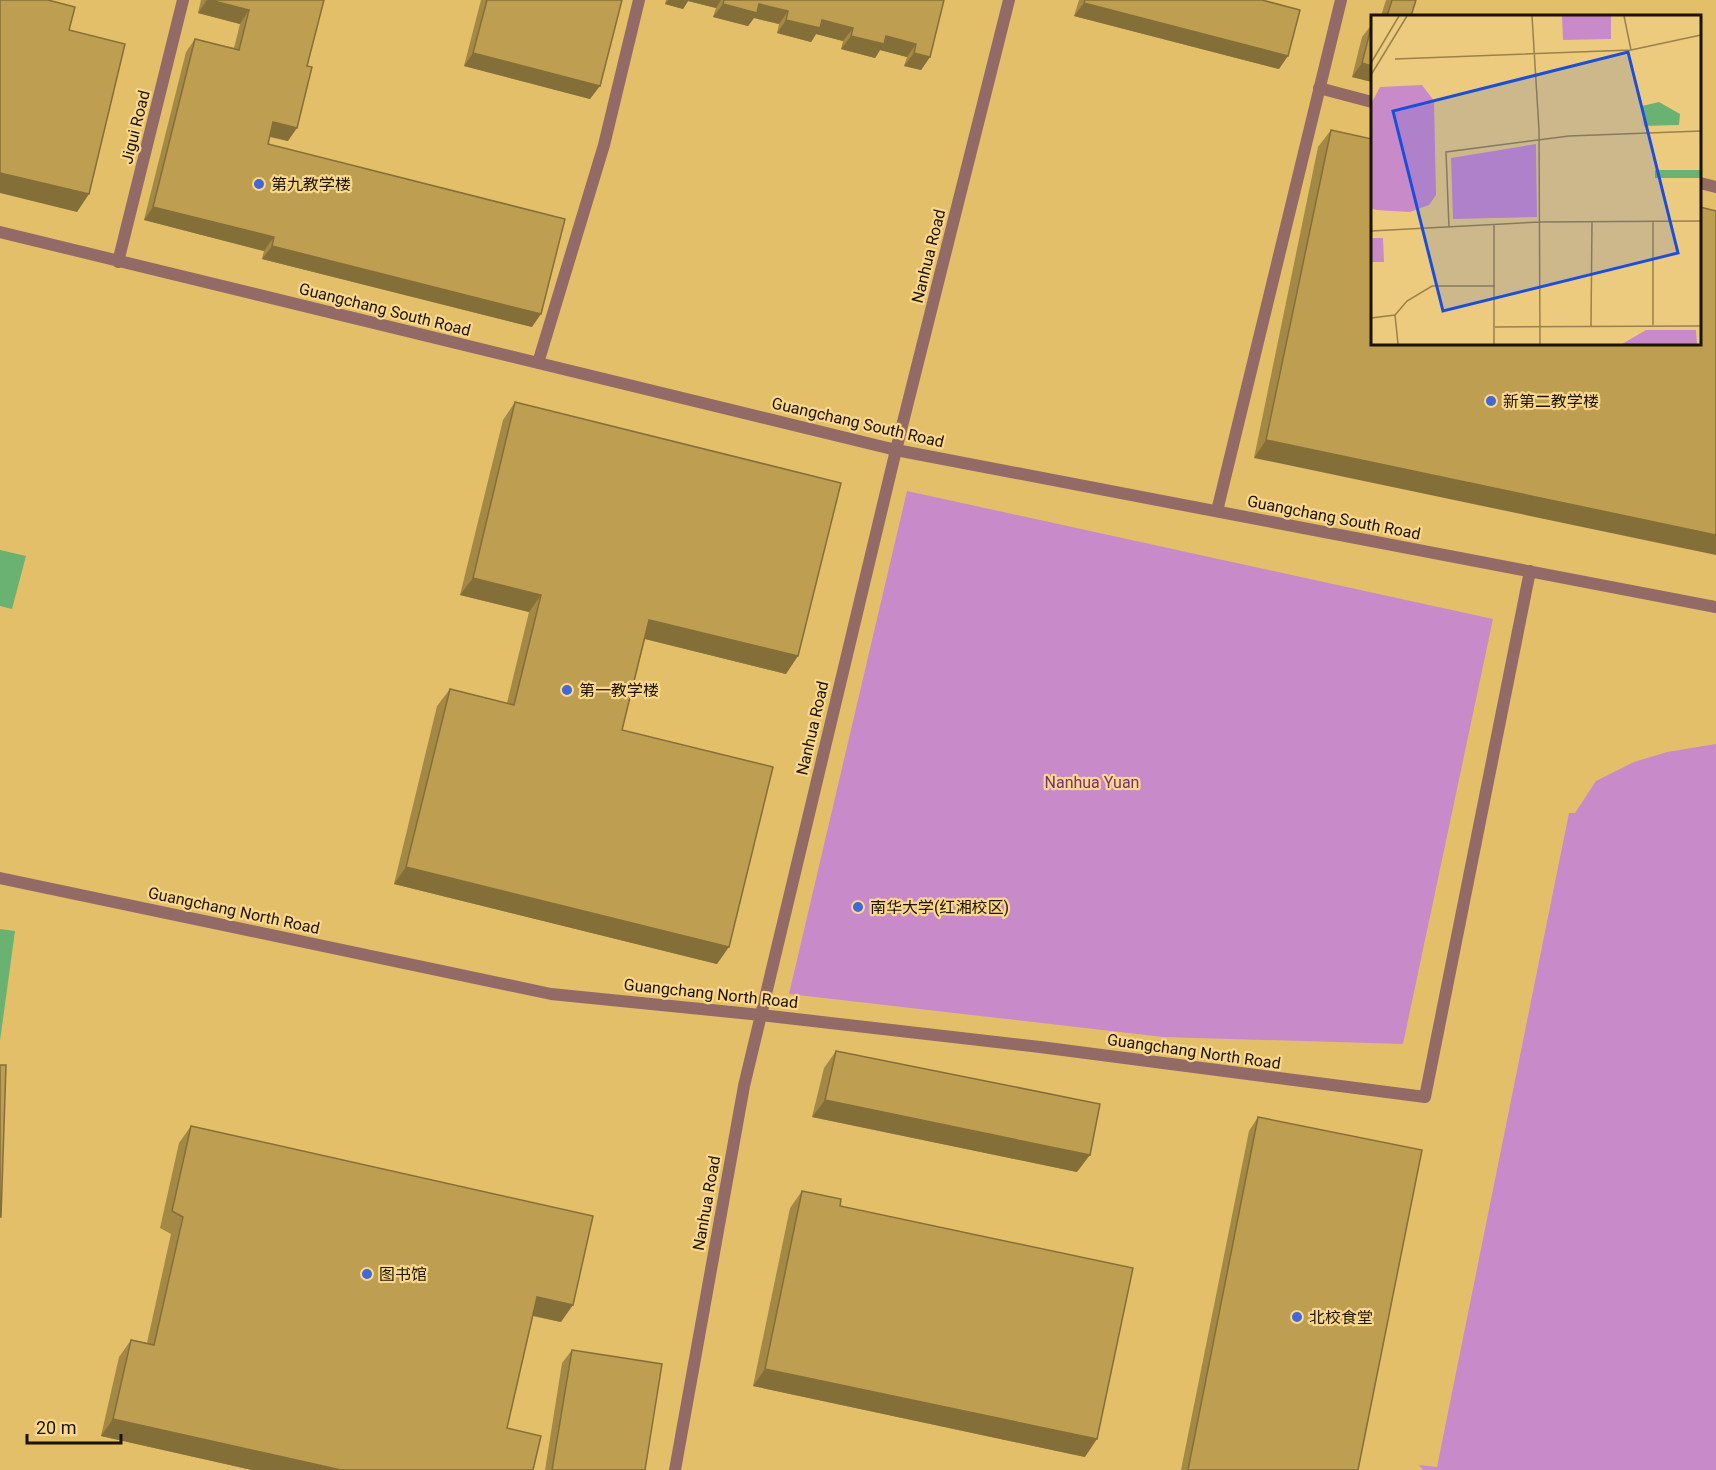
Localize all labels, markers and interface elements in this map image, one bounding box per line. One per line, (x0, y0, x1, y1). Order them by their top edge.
inset map (1371, 15, 1701, 345)
street label: Jigui Road (117, 88, 154, 166)
place label: 第九教学楼 (271, 175, 351, 194)
marker: 第九教学楼 (252, 177, 266, 191)
street label: Nanhua Road (908, 207, 949, 305)
street label: Guangchang South Road (297, 279, 473, 340)
place label: 新第二教学楼 (1503, 392, 1599, 411)
street label: Guangchang South Road (770, 393, 946, 452)
marker: 新第二教学楼 (1484, 394, 1498, 408)
street label: Guangchang South Road (1246, 491, 1422, 544)
street label: Nanhua Road (792, 679, 833, 777)
place label: 第一教学楼 (579, 681, 659, 700)
marker: 第一教学楼 (560, 683, 574, 697)
park label: Nanhua Yuan (1045, 773, 1139, 792)
street label: Guangchang North Road (146, 883, 321, 938)
place label: 南华大学(红湘校区) (870, 898, 1009, 917)
marker: 南华大学(红湘校区) (851, 900, 865, 914)
street label: Guangchang North Road (623, 975, 799, 1012)
street label: Guangchang North Road (1106, 1030, 1282, 1073)
street label: Nanhua Road (689, 1154, 724, 1252)
place label: 图书馆 (379, 1265, 427, 1284)
marker: 图书馆 (360, 1267, 374, 1281)
place label: 北校食堂 (1309, 1308, 1373, 1327)
marker: 北校食堂 (1290, 1310, 1304, 1324)
scale bar (27, 1407, 122, 1445)
text: 20 m (36, 1417, 76, 1438)

